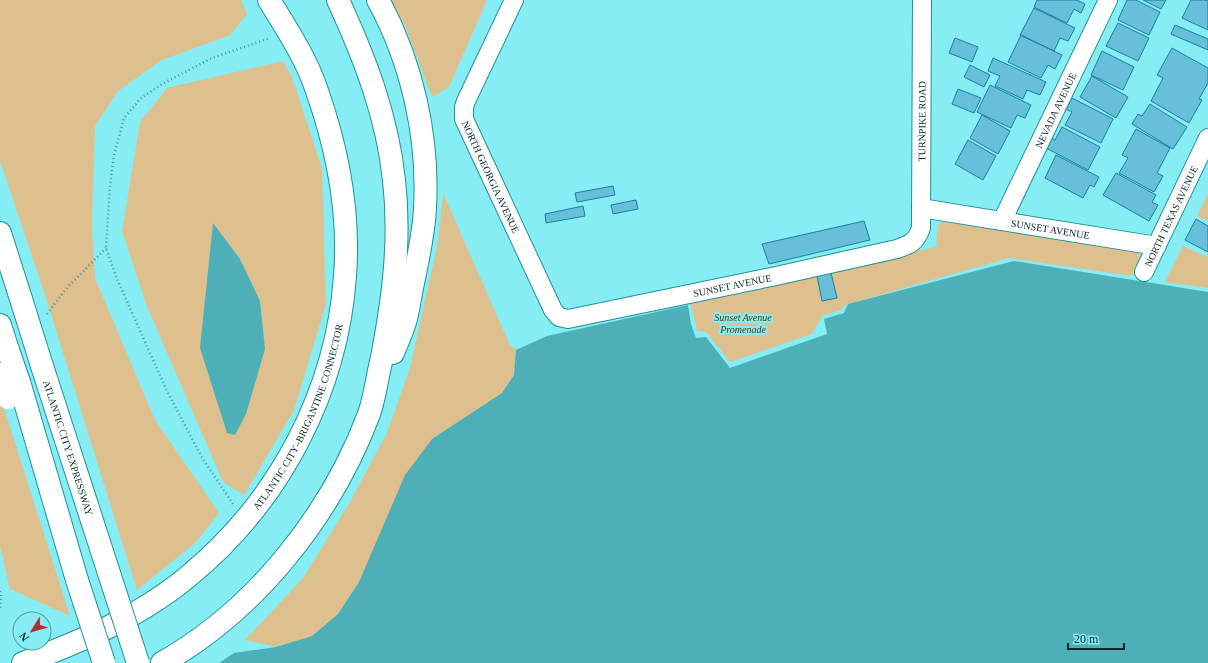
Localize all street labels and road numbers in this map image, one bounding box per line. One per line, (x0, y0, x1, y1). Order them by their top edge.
street label: NEVADA AVENUE (1032, 71, 1078, 150)
street label: TURNPIKE ROAD (916, 81, 927, 161)
street label: NORTH GEORGIA AVENUE (460, 119, 522, 235)
street label: NORTH TEXAS AVENUE (1142, 164, 1199, 268)
street label: SUNSET AVENUE (1010, 217, 1090, 241)
street label: SUNSET AVENUE (692, 272, 772, 298)
street label: ATLANTIC CITY–BRIGANTINE CONNECTOR (250, 323, 344, 512)
street label: ATLANTIC CITY EXPRESSWAY (41, 379, 96, 517)

